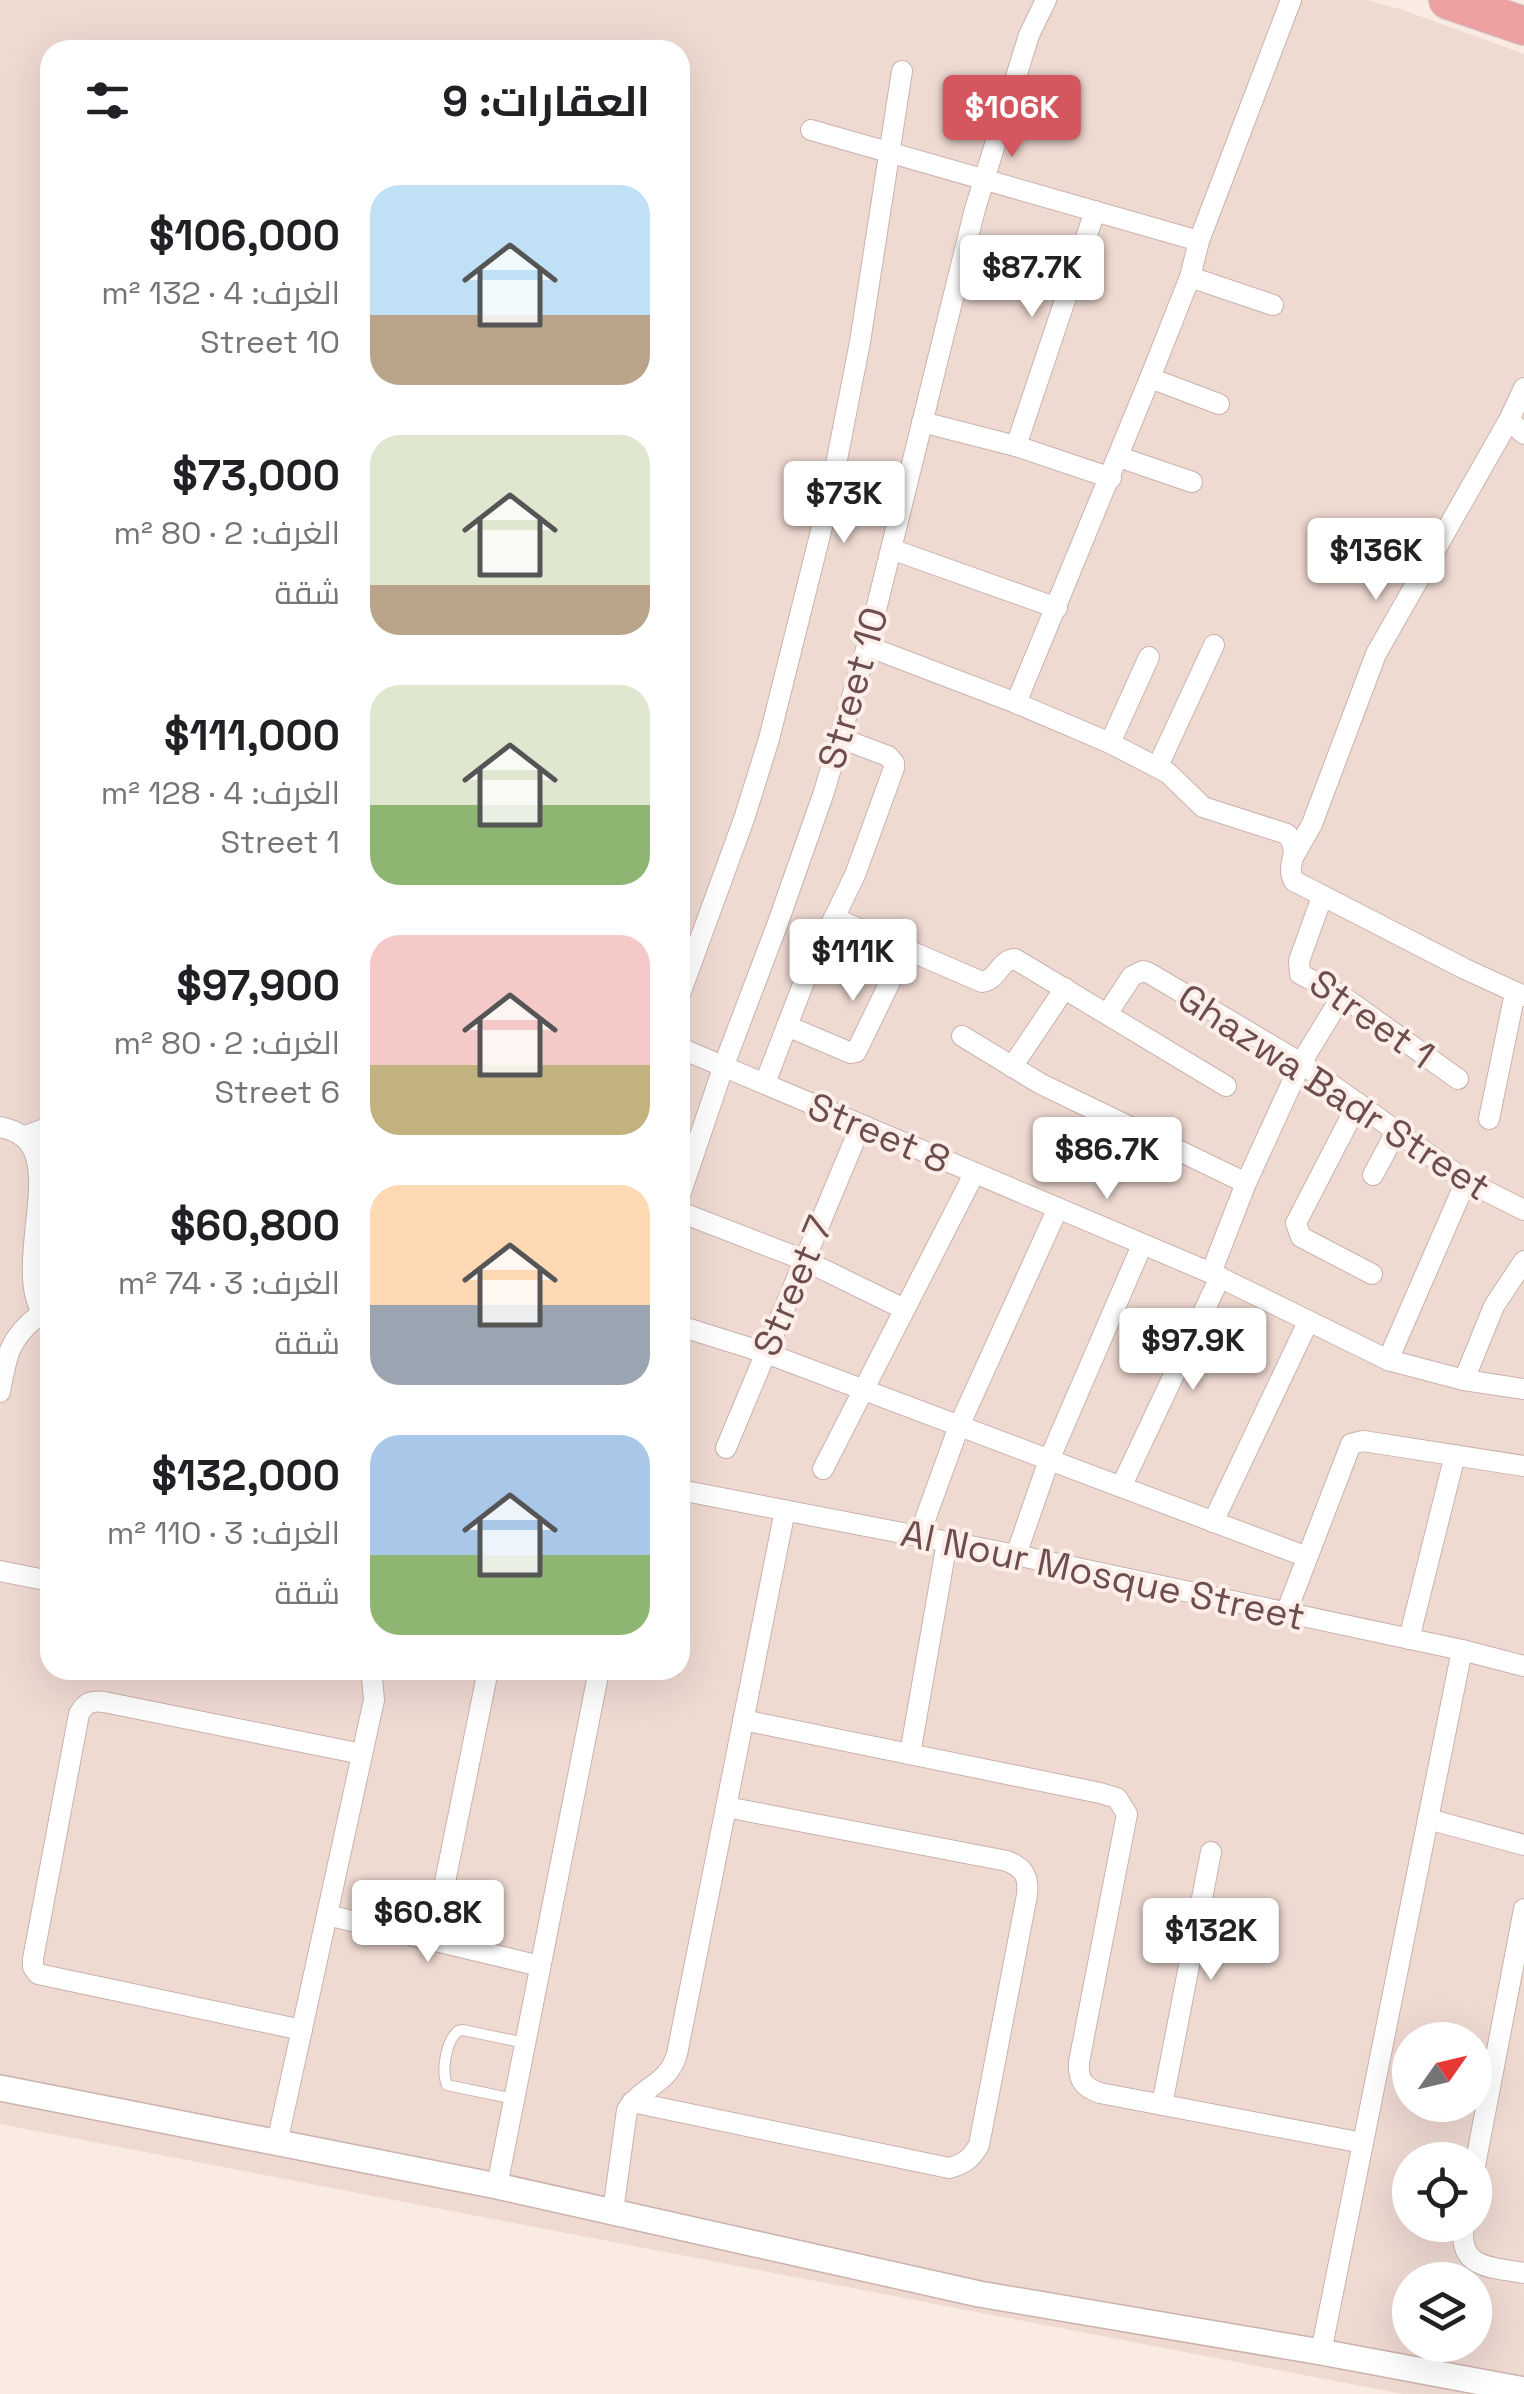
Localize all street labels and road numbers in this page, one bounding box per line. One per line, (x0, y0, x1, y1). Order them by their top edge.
street label: Street 10 (807, 602, 899, 774)
street label: Street 1 (1300, 959, 1444, 1079)
street label: Ghazwa Badr Street (1169, 973, 1499, 1211)
street label: Street 8 (801, 1082, 957, 1184)
street label: Street 7 (742, 1209, 844, 1363)
street label: Al Nour Mosque Street (897, 1509, 1309, 1641)

